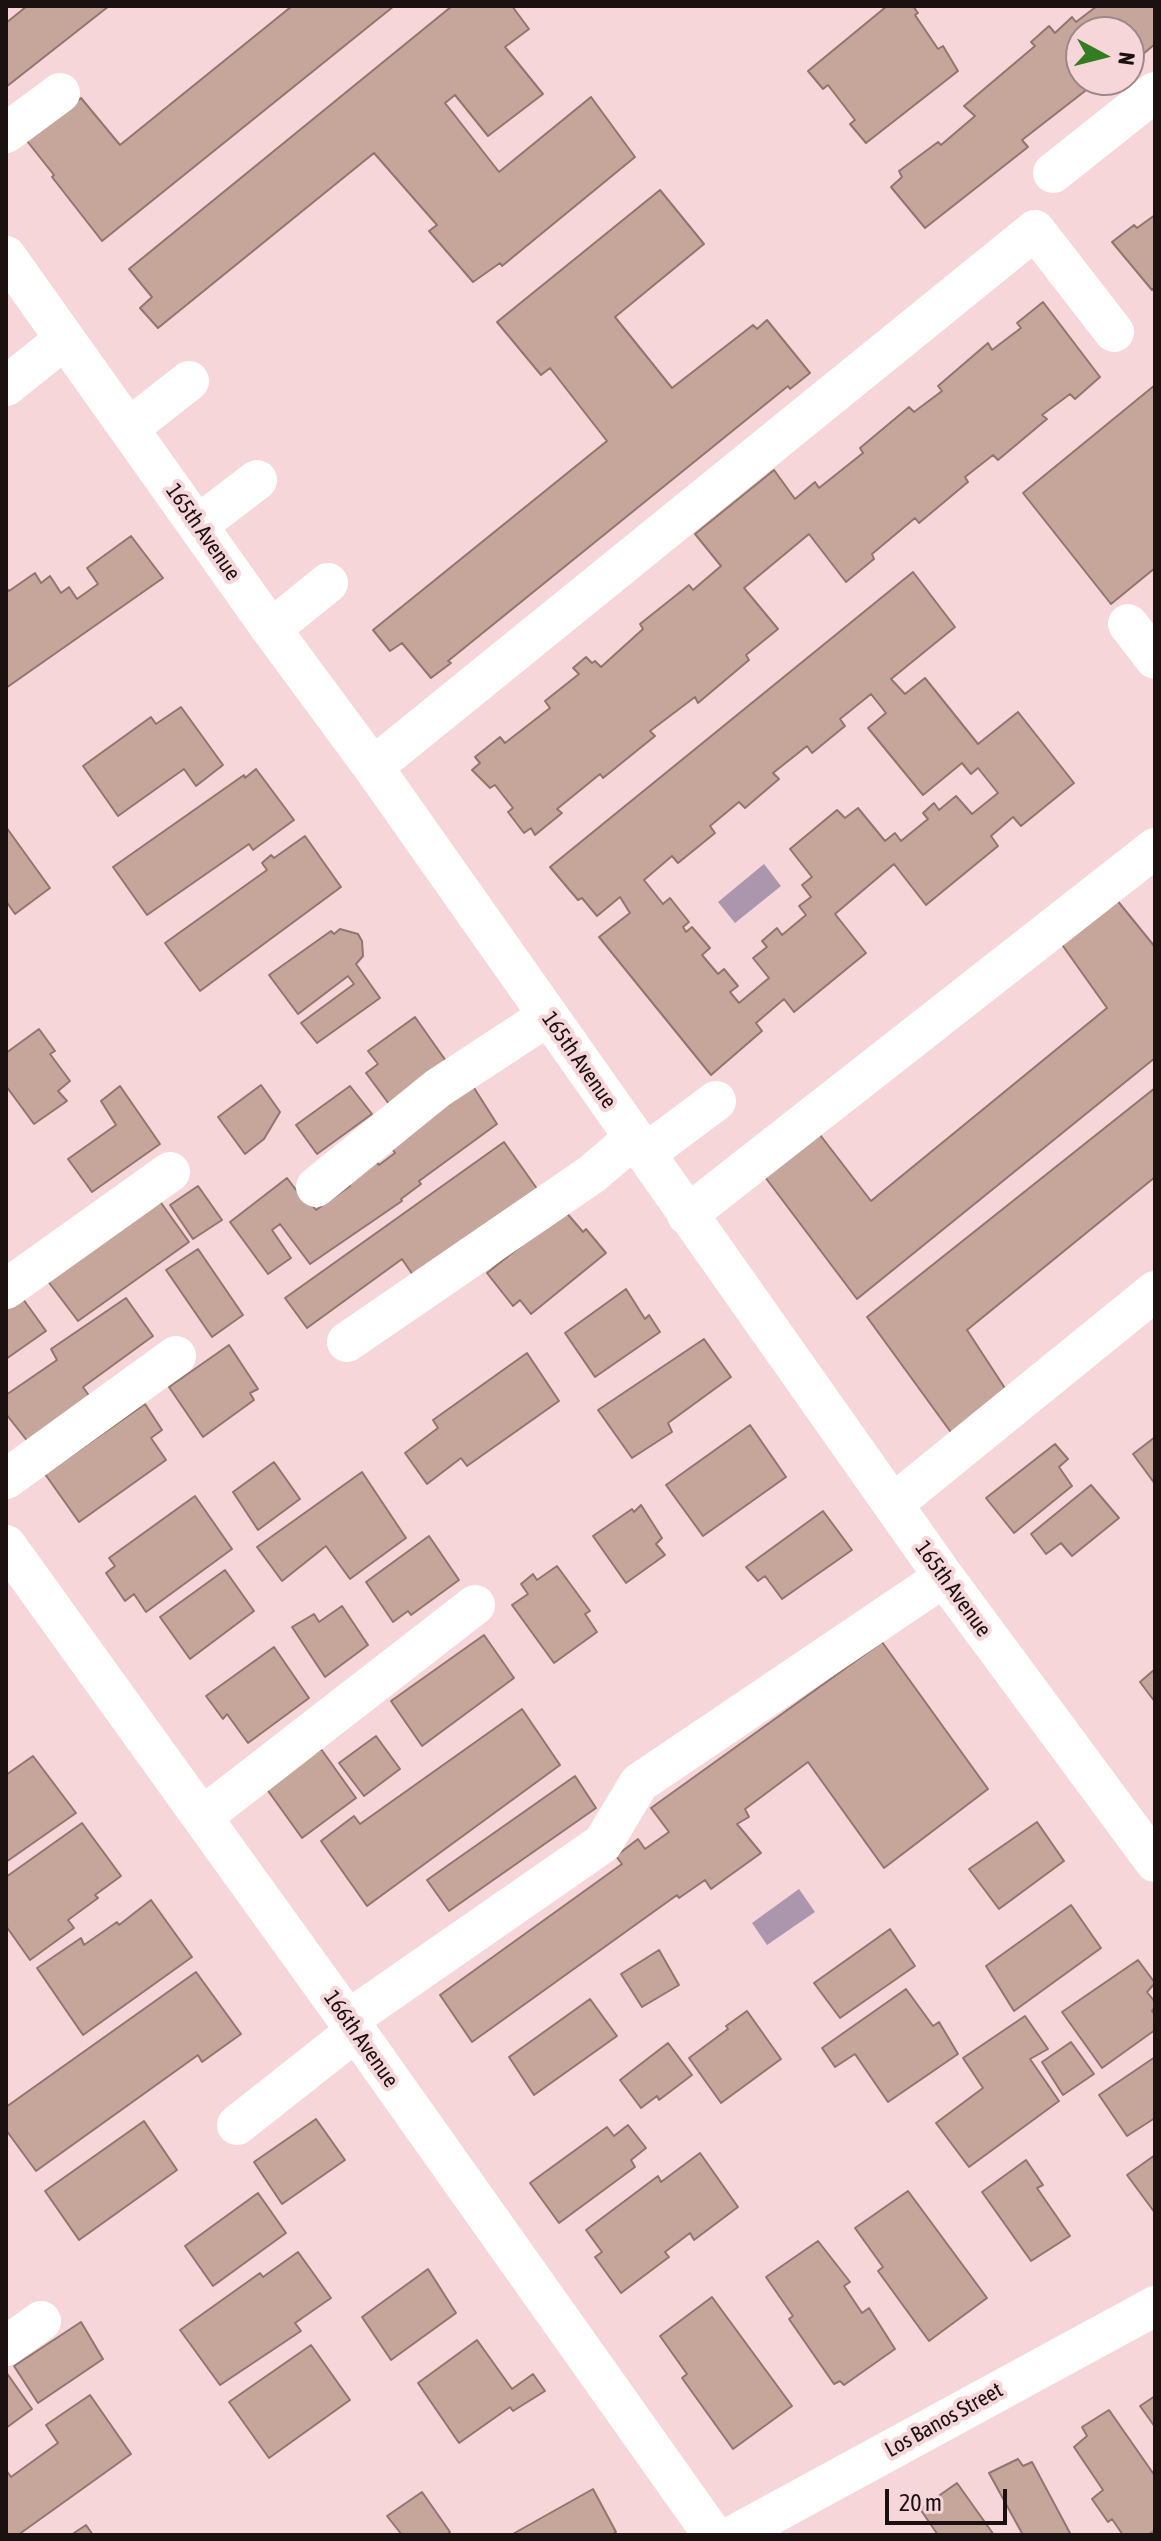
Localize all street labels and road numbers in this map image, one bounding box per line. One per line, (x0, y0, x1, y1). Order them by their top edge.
street label: 165th Avenue (160, 479, 246, 585)
street label: 165th Avenue (536, 1007, 622, 1113)
street label: 165th Avenue (909, 1536, 997, 1642)
street label: 166th Avenue (318, 1986, 404, 2092)
street label: Los Banos Street (881, 2377, 1007, 2463)

